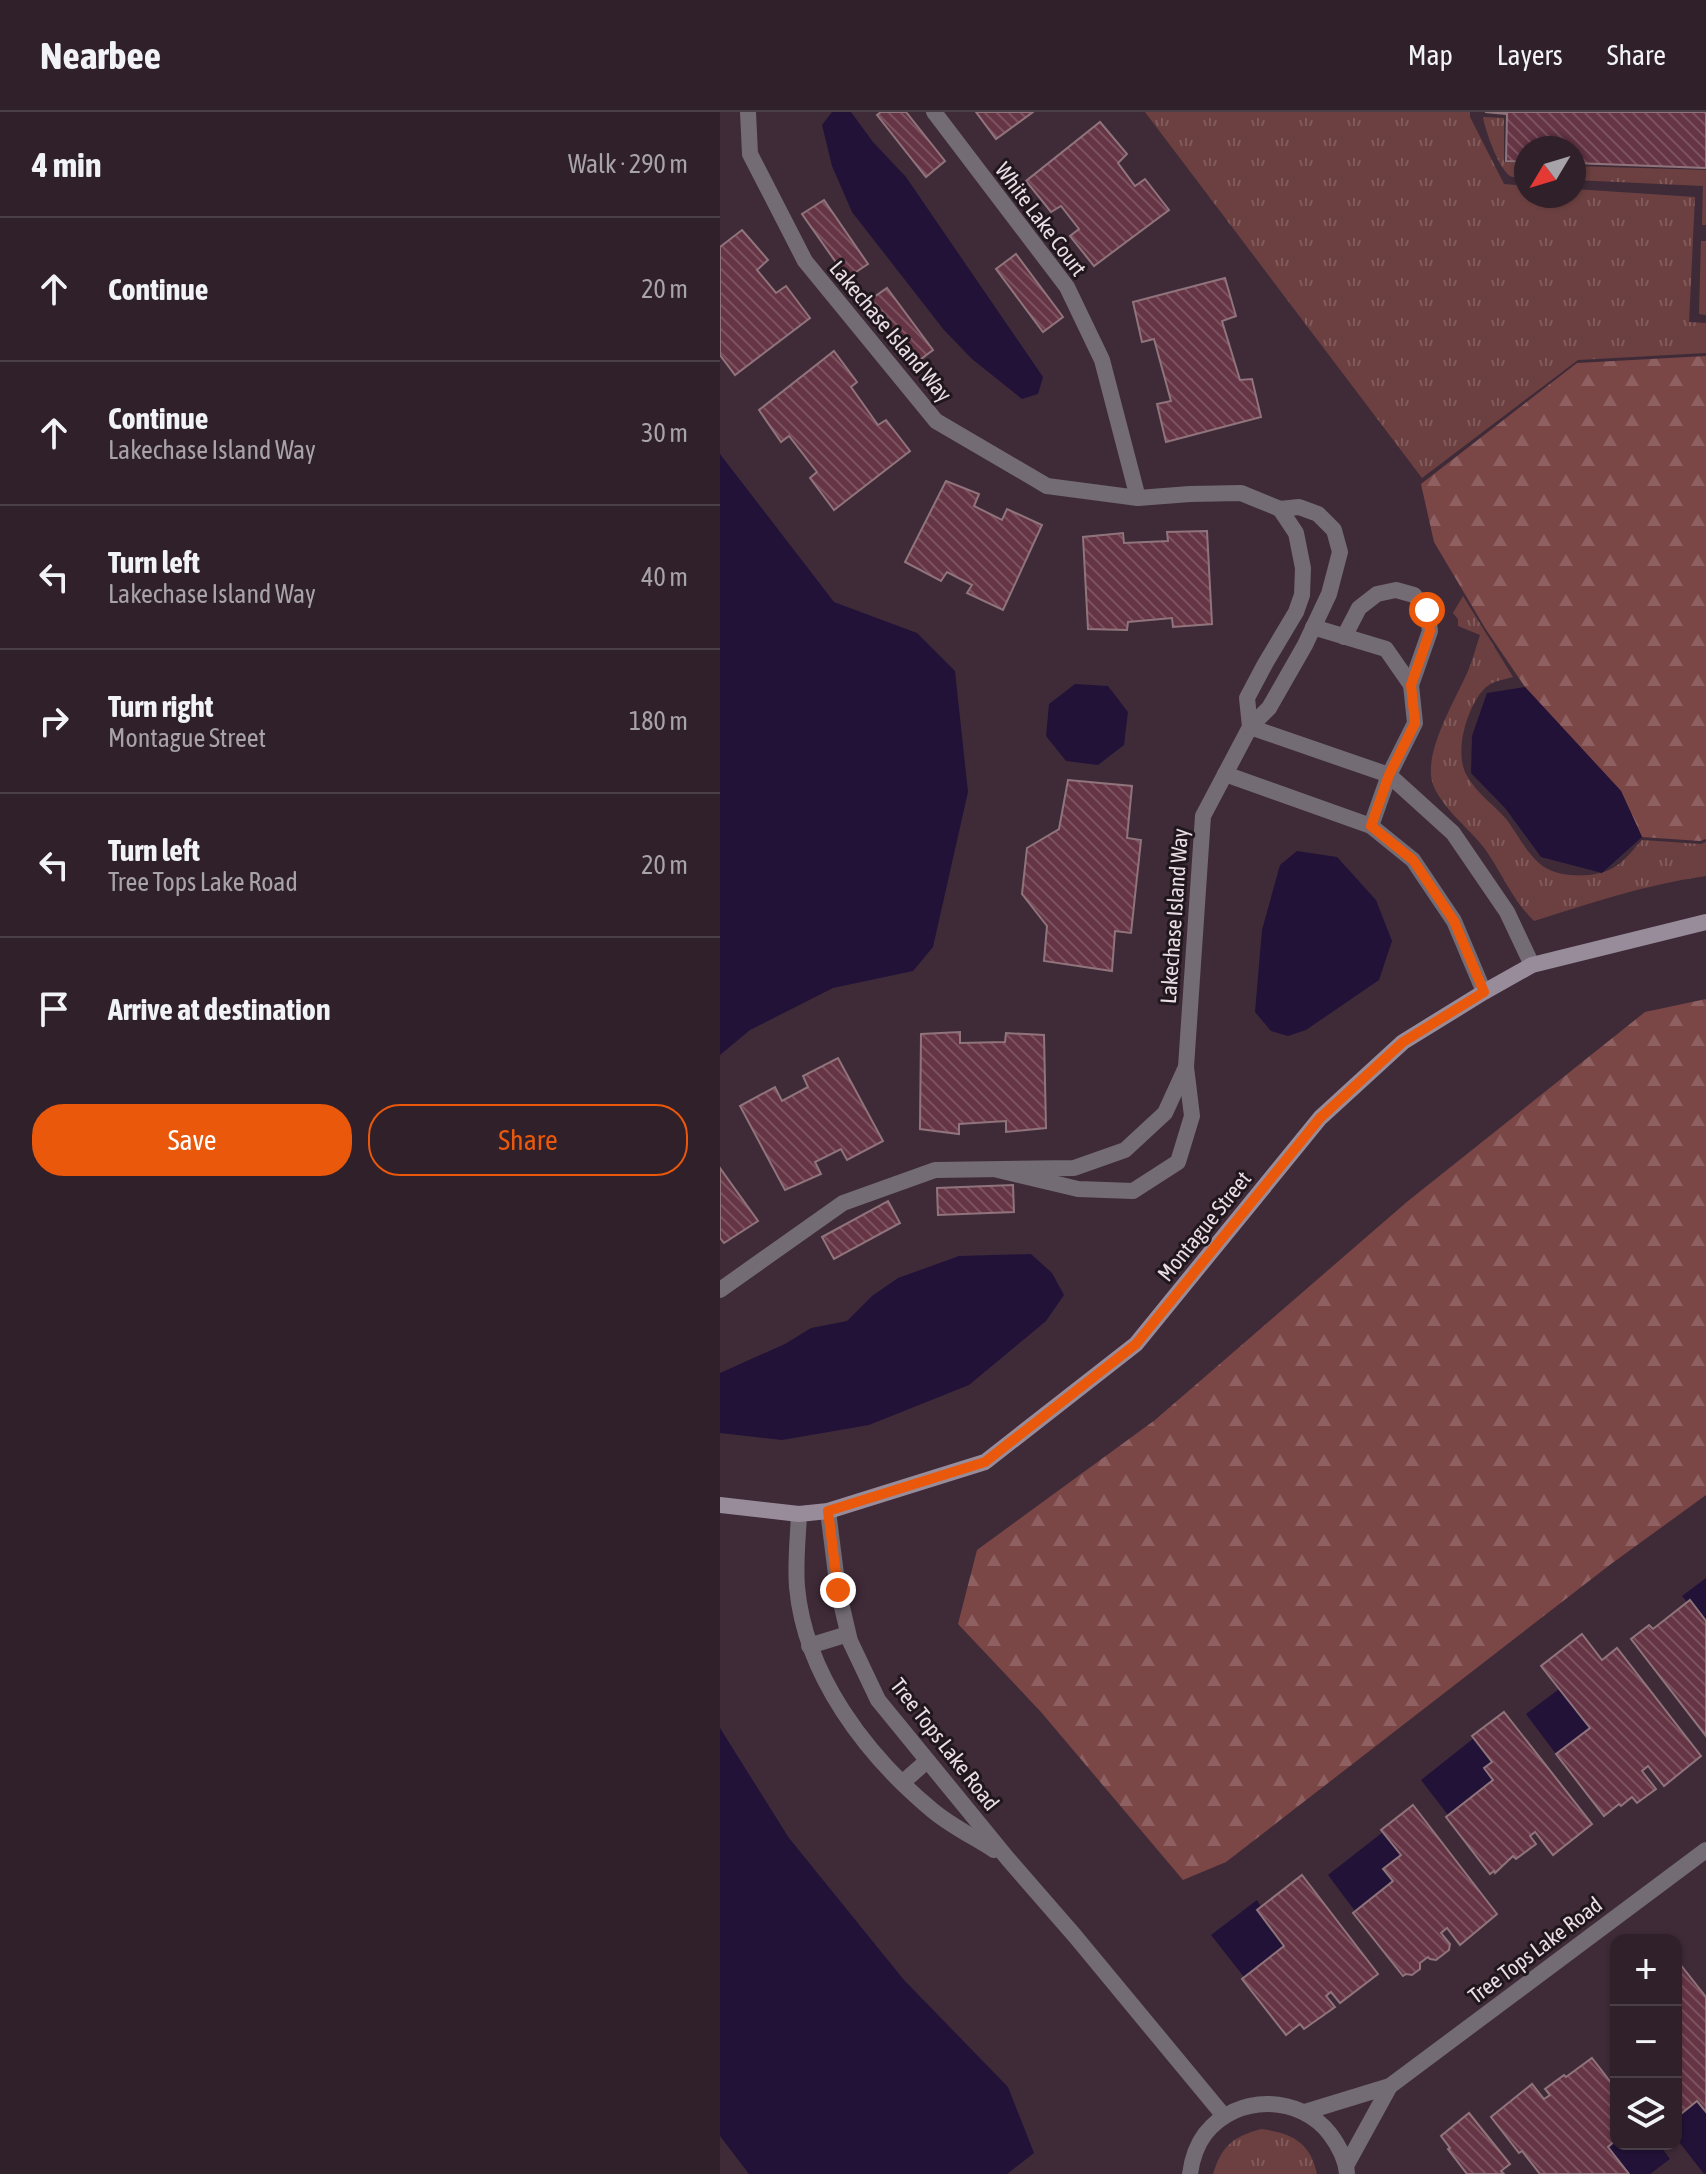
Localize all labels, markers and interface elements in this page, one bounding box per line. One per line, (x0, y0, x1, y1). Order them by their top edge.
text: Nearbee (40, 34, 161, 77)
text: Map (1408, 39, 1453, 71)
text: Layers (1497, 39, 1563, 71)
text: Share (1607, 39, 1666, 71)
north arrow (1514, 136, 1586, 208)
text: 4 min (32, 145, 101, 184)
text: Walk · 290 m (568, 149, 688, 179)
street label: White Lake Court (990, 157, 1092, 281)
street label: Lakechase Island Way (825, 255, 957, 407)
icon: ahead (32, 267, 76, 311)
text: Continue (108, 272, 208, 306)
text: 20 m (641, 274, 688, 304)
text: Continue (108, 401, 208, 435)
icon: ahead (32, 411, 76, 455)
text: 30 m (641, 418, 688, 448)
text: Lakechase Island Way (108, 435, 316, 465)
text: Turn left (108, 545, 200, 579)
icon: left (32, 555, 76, 599)
text: 40 m (641, 562, 688, 592)
text: Lakechase Island Way (108, 579, 316, 609)
route start (1409, 592, 1445, 628)
text: Turn right (108, 689, 214, 723)
icon: right (32, 699, 76, 743)
text: 180 m (629, 706, 688, 736)
text: Montague Street (108, 723, 266, 753)
street label: Lakechase Island Way (1155, 827, 1193, 1005)
text: Turn left (108, 833, 200, 867)
icon: left (32, 843, 76, 887)
text: 20 m (641, 850, 688, 880)
text: Tree Tops Lake Road (108, 867, 298, 897)
icon: arrive (32, 987, 76, 1031)
text: Arrive at destination (108, 992, 330, 1026)
button: Save (32, 1104, 352, 1176)
button: Share (368, 1104, 688, 1176)
street label: Montague Street (1152, 1166, 1256, 1286)
route end (820, 1572, 856, 1608)
street label: Tree Tops Lake Road (885, 1673, 1005, 1815)
street label: Tree Tops Lake Road (1463, 1891, 1607, 2009)
map controls (1610, 1934, 1682, 2150)
button: + (1610, 1934, 1682, 2006)
button: − (1610, 2006, 1682, 2078)
button: layers (1610, 2078, 1682, 2150)

